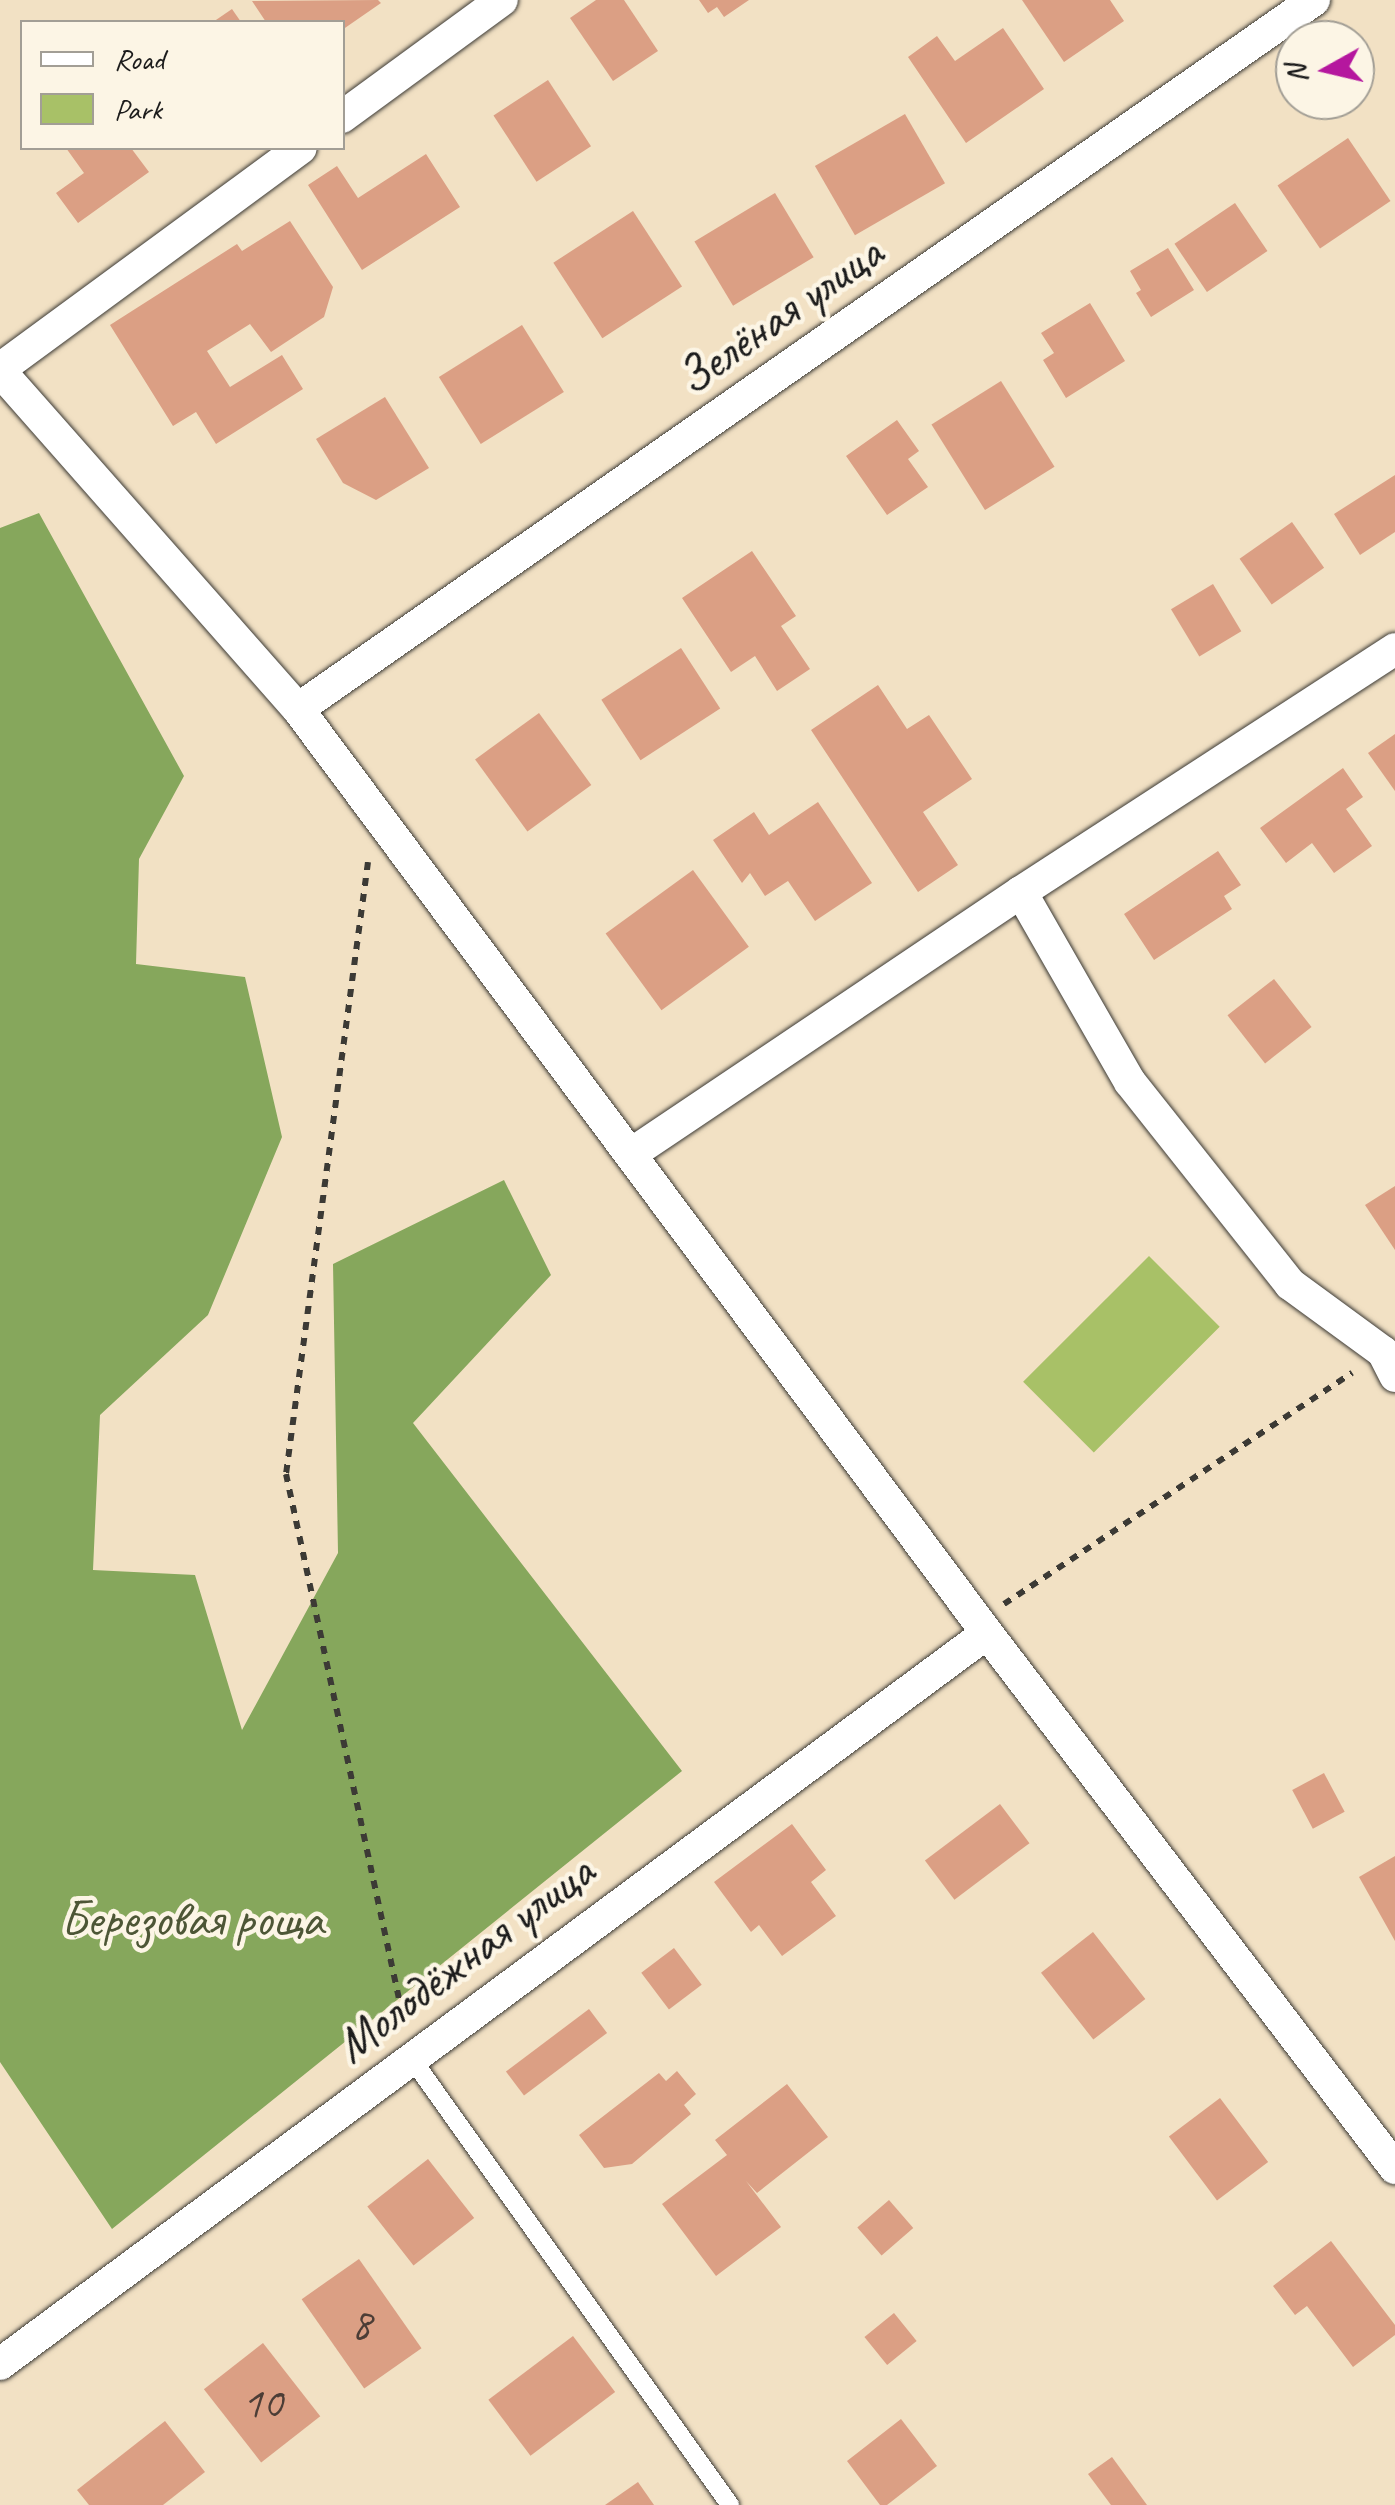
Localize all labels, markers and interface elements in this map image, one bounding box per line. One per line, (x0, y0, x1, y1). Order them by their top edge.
legend (20, 20, 345, 150)
north arrow (1275, 20, 1375, 120)
text: Road (114, 40, 164, 78)
text: N (1278, 63, 1315, 85)
text: Park (114, 90, 162, 128)
street label: Зелёная улица (662, 221, 896, 409)
street label: Молодёжная улица (321, 1840, 607, 2076)
park label: Березовая роща (62, 1889, 322, 1949)
house number: 8 (351, 2297, 371, 2351)
house number: 10 (242, 2376, 282, 2430)

